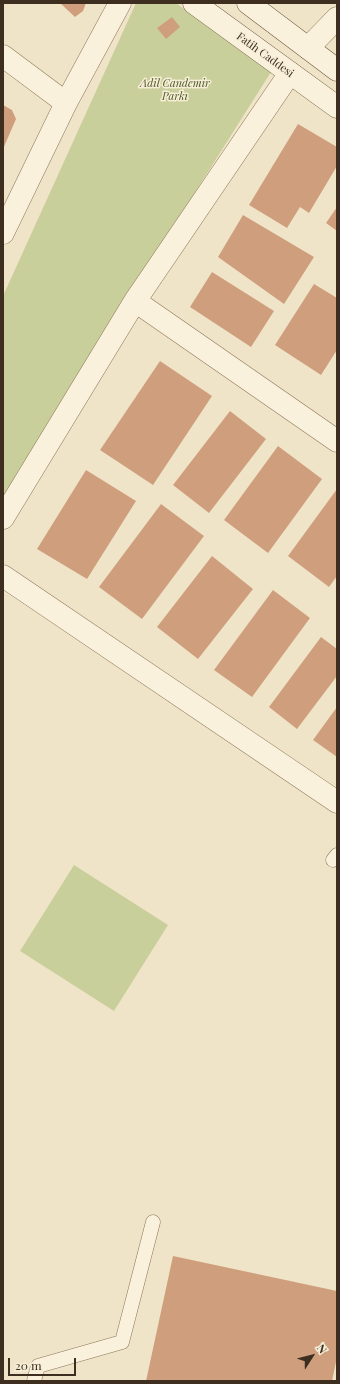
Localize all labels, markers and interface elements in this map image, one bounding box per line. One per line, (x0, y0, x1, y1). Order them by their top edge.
street label: Fatih Caddesi (234, 30, 296, 80)
park label: Adil Candemir Parkı (140, 77, 210, 103)
north arrow (292, 1336, 332, 1376)
text: N (314, 1341, 331, 1356)
scale bar (10, 1350, 78, 1376)
text: 20 m (15, 1357, 42, 1373)

